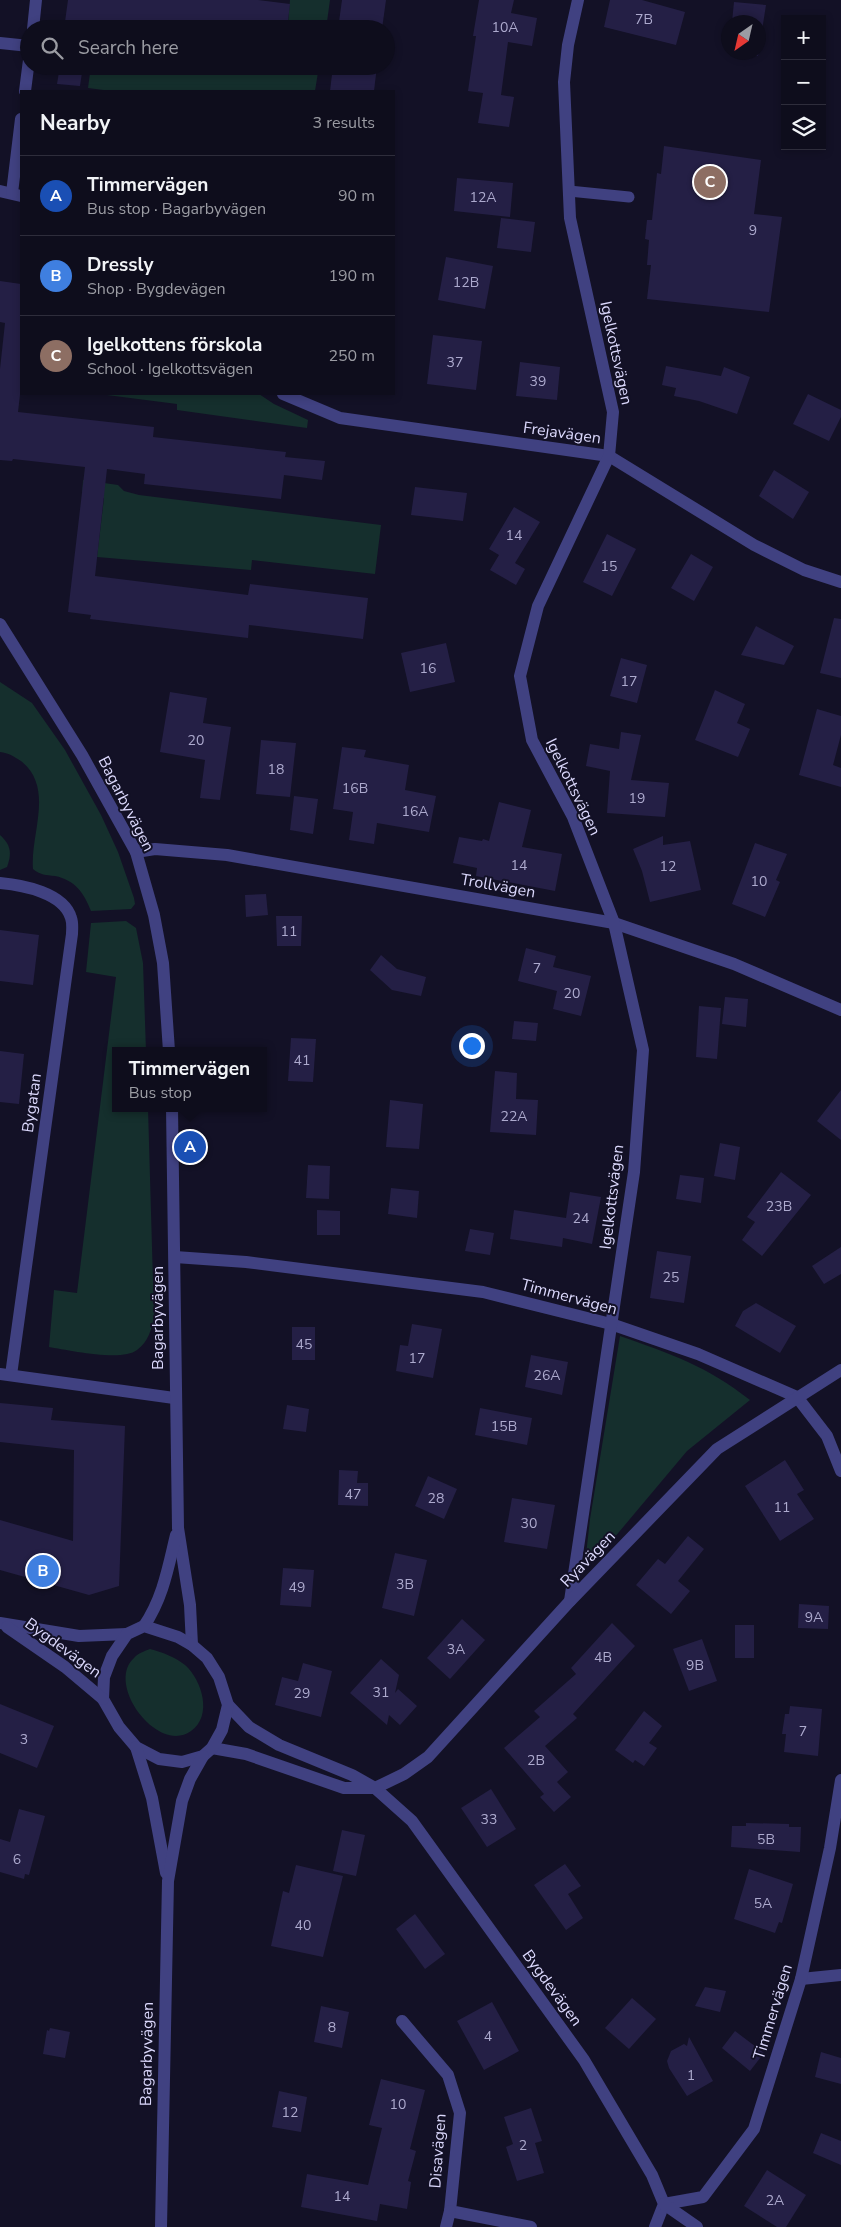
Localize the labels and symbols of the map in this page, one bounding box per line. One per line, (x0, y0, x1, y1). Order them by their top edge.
house number: 7B (635, 10, 653, 29)
north arrow (721, 15, 766, 60)
house number: 10A (491, 18, 519, 37)
pin: C (694, 163, 726, 201)
house number: 12A (469, 188, 497, 207)
house number: 9 (749, 221, 757, 240)
house number: 12B (453, 273, 479, 292)
street label: Igelkottsvägen (594, 299, 638, 407)
house number: 37 (447, 353, 463, 372)
house number: 39 (530, 372, 546, 391)
street label: Frejavägen (522, 417, 602, 449)
house number: 14 (506, 526, 522, 545)
house number: 15 (601, 557, 617, 576)
house number: 16 (420, 659, 436, 678)
house number: 17 (621, 672, 637, 691)
house number: 20 (188, 731, 204, 750)
street label: Igelkottsvägen (540, 735, 606, 839)
street label: Bagarbyvägen (93, 753, 159, 855)
house number: 18 (268, 760, 284, 779)
house number: 16B (342, 779, 368, 798)
house number: 19 (629, 789, 645, 808)
house number: 16A (401, 802, 429, 821)
house number: 14 (511, 856, 527, 875)
house number: 12 (660, 857, 676, 876)
street label: Trollvägen (459, 869, 537, 903)
house number: 10 (751, 872, 767, 891)
house number: 11 (281, 922, 297, 941)
house number: 7 (533, 959, 541, 978)
house number: 20 (564, 984, 580, 1003)
your location (459, 1033, 485, 1059)
house number: 41 (294, 1051, 310, 1070)
street label: Bygatan (17, 1072, 47, 1134)
house number: 22A (500, 1107, 528, 1126)
pin: A (174, 1128, 206, 1166)
street label: Igelkottsvägen (595, 1143, 629, 1251)
house number: 23B (766, 1197, 792, 1216)
house number: 24 (573, 1209, 589, 1228)
street label: Bagarbyvägen (147, 1266, 169, 1370)
house number: 25 (663, 1268, 679, 1287)
street label: Timmervägen (518, 1274, 620, 1320)
house number: 45 (296, 1335, 312, 1354)
house number: 17 (409, 1349, 425, 1368)
house number: 26A (533, 1366, 561, 1385)
house number: 15B (491, 1417, 517, 1436)
house number: 47 (345, 1485, 361, 1504)
house number: 28 (428, 1489, 444, 1508)
house number: 11 (774, 1498, 790, 1517)
house number: 30 (521, 1514, 537, 1533)
street label: Ryavägen (556, 1526, 620, 1592)
pin: B (27, 1552, 59, 1590)
house number: 3B (396, 1575, 414, 1594)
house number: 49 (289, 1578, 305, 1597)
house number: 9A (805, 1608, 823, 1627)
street label: Bygdevägen (20, 1613, 106, 1683)
house number: 3A (447, 1640, 465, 1659)
house number: 4B (594, 1648, 612, 1667)
house number: 9B (686, 1656, 704, 1675)
house number: 31 (373, 1683, 389, 1702)
house number: 29 (294, 1684, 310, 1703)
house number: 7 (799, 1722, 807, 1741)
house number: 3 (20, 1730, 28, 1749)
house number: 2B (527, 1751, 545, 1770)
house number: 33 (481, 1810, 497, 1829)
house number: 5B (757, 1830, 775, 1849)
house number: 6 (13, 1850, 21, 1869)
house number: 5A (754, 1894, 772, 1913)
house number: 40 (295, 1916, 311, 1935)
street label: Bygdevägen (517, 1945, 587, 2031)
street label: Timmervägen (748, 1961, 798, 2063)
street label: Bagarbyvägen (135, 2002, 159, 2106)
house number: 8 (328, 2018, 336, 2037)
house number: 4 (484, 2027, 492, 2046)
house number: 1 (687, 2066, 695, 2085)
house number: 10 (390, 2095, 406, 2114)
house number: 12 (282, 2103, 298, 2122)
street label: Disavägen (424, 2113, 452, 2189)
house number: 2 (519, 2136, 527, 2155)
house number: 14 (334, 2187, 350, 2206)
house number: 2A (766, 2191, 784, 2210)

